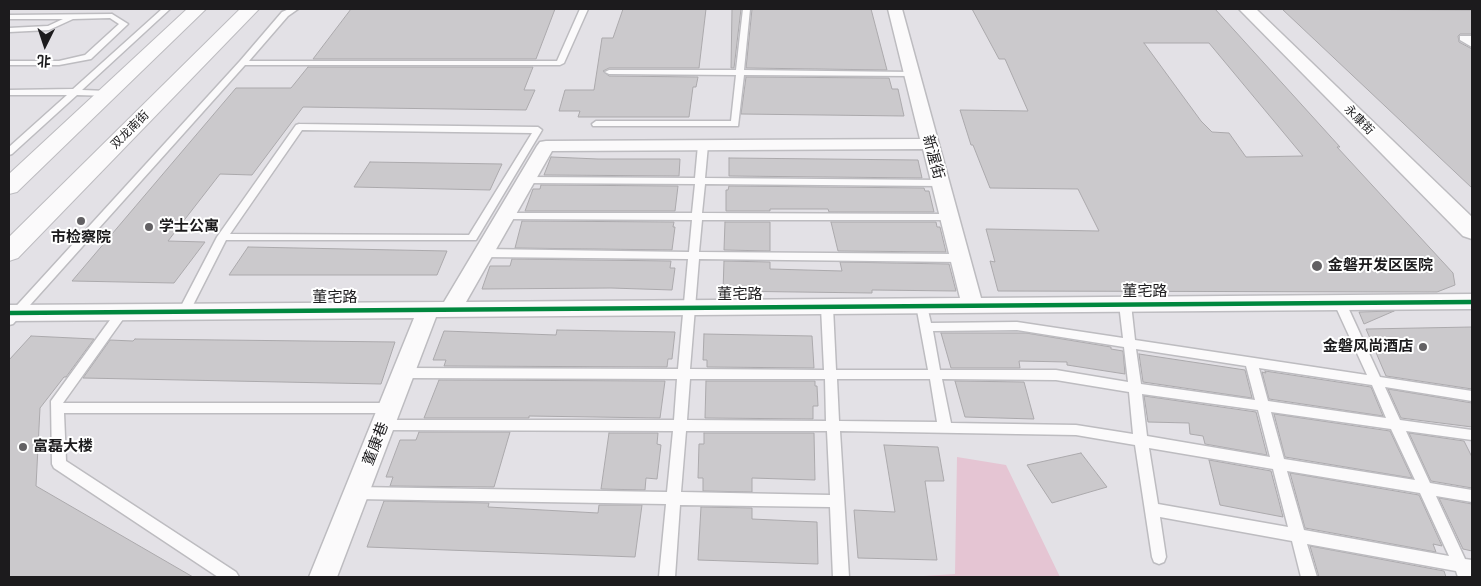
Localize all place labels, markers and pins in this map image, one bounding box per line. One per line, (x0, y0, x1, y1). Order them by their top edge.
marker: 市检察院 (75, 215, 87, 227)
place label: 学士公寓 (159, 218, 219, 236)
marker: 学士公寓 (143, 221, 155, 233)
place label: 市检察院 (51, 229, 111, 247)
place label: 金磐开发区医院 (1328, 257, 1433, 275)
marker: 金磐开发区医院 (1310, 259, 1324, 273)
place label: 金磐风尚酒店 (1323, 338, 1413, 356)
marker: 金磐风尚酒店 (1417, 341, 1429, 353)
place label: 富磊大楼 (33, 438, 93, 456)
marker: 富磊大楼 (17, 441, 29, 453)

